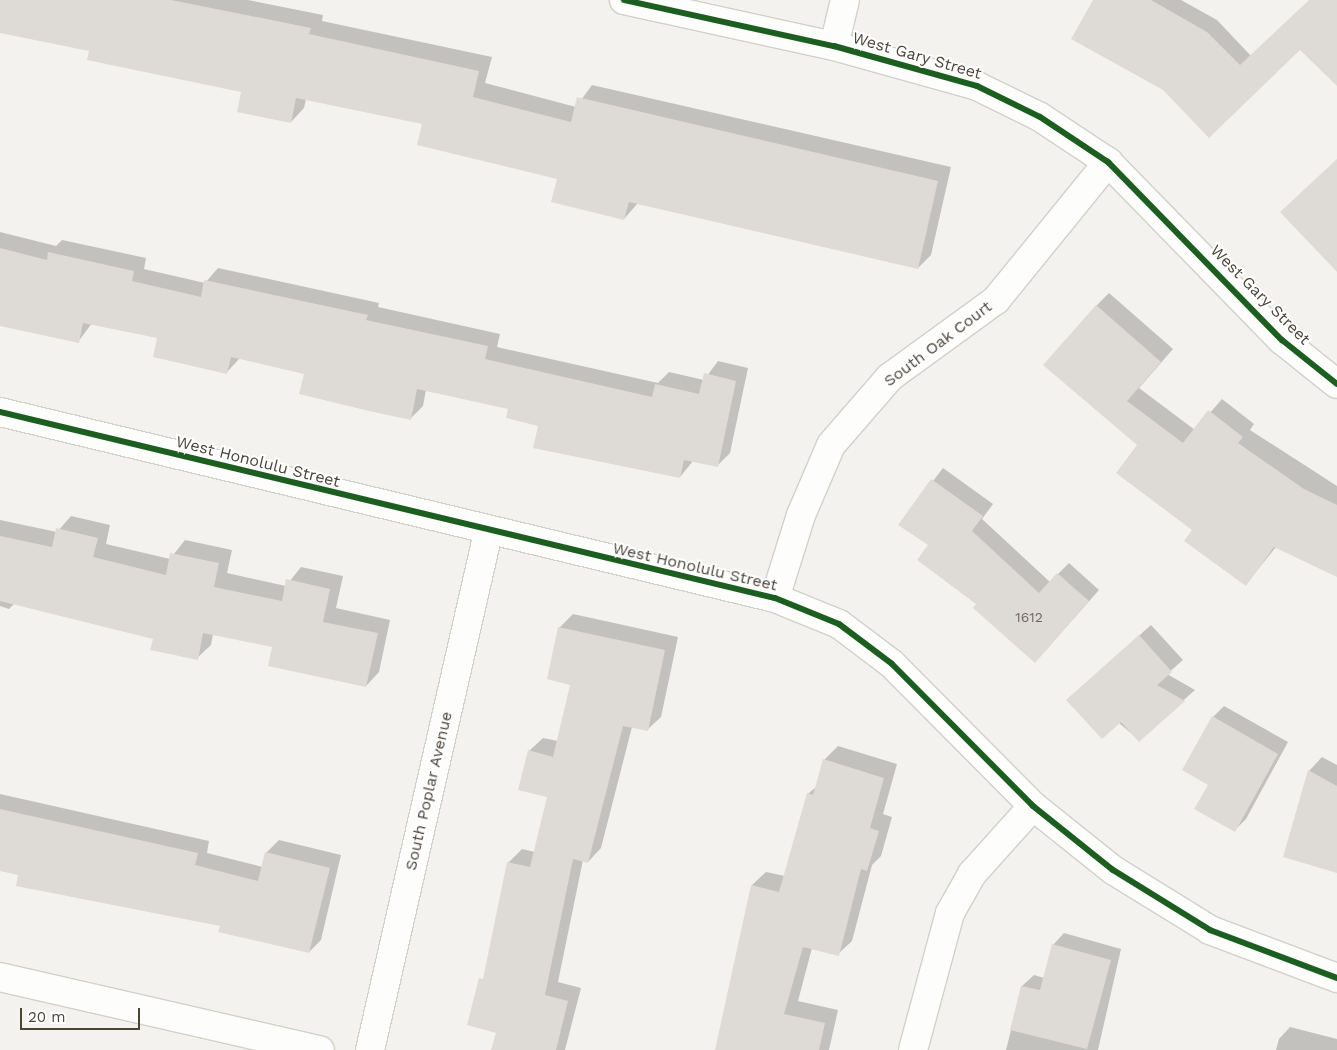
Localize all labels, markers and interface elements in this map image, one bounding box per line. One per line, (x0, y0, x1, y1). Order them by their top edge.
street label: West Gary Street (850, 28, 984, 84)
street label: West Gary Street (1206, 241, 1314, 349)
street label: South Oak Court (880, 297, 996, 391)
street label: West Honolulu Street (174, 432, 342, 492)
street label: West Honolulu Street (611, 539, 779, 595)
house number: 1612 (1015, 609, 1043, 625)
street label: South Poplar Avenue (401, 709, 457, 873)
scale bar (22, 998, 142, 1030)
text: 20 m (28, 1008, 66, 1026)

